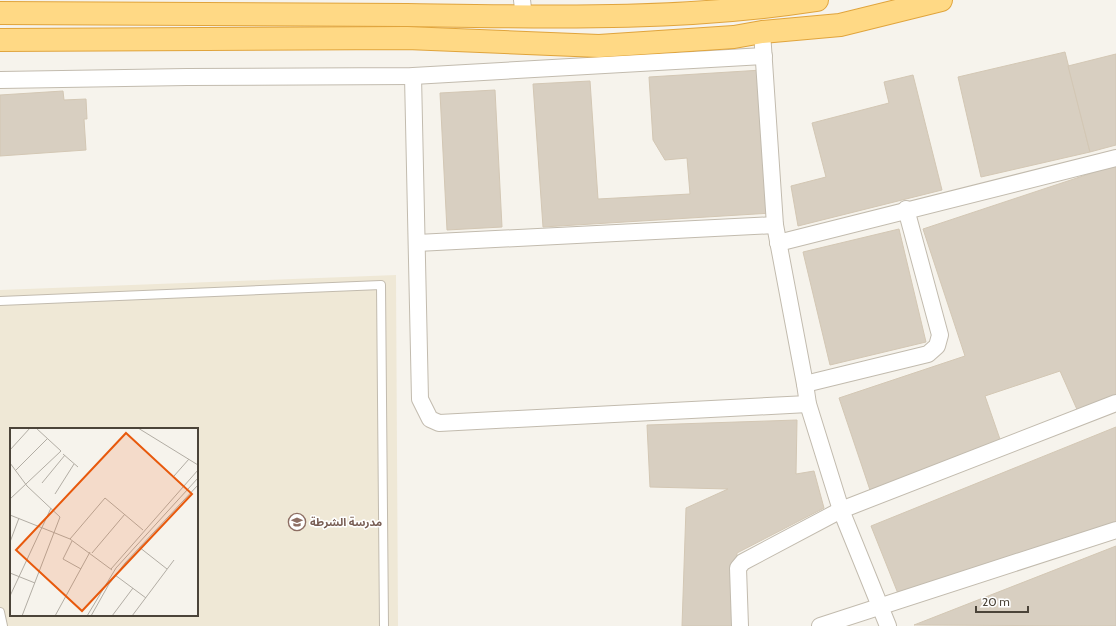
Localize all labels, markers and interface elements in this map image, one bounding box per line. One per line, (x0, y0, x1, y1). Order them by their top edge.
inset map (10, 428, 198, 616)
school or university icon: مدرسة الشرطة (287, 512, 307, 532)
place label: مدرسة الشرطة (310, 515, 382, 529)
scale bar (976, 588, 1028, 614)
text: 20 m (982, 594, 1010, 609)

